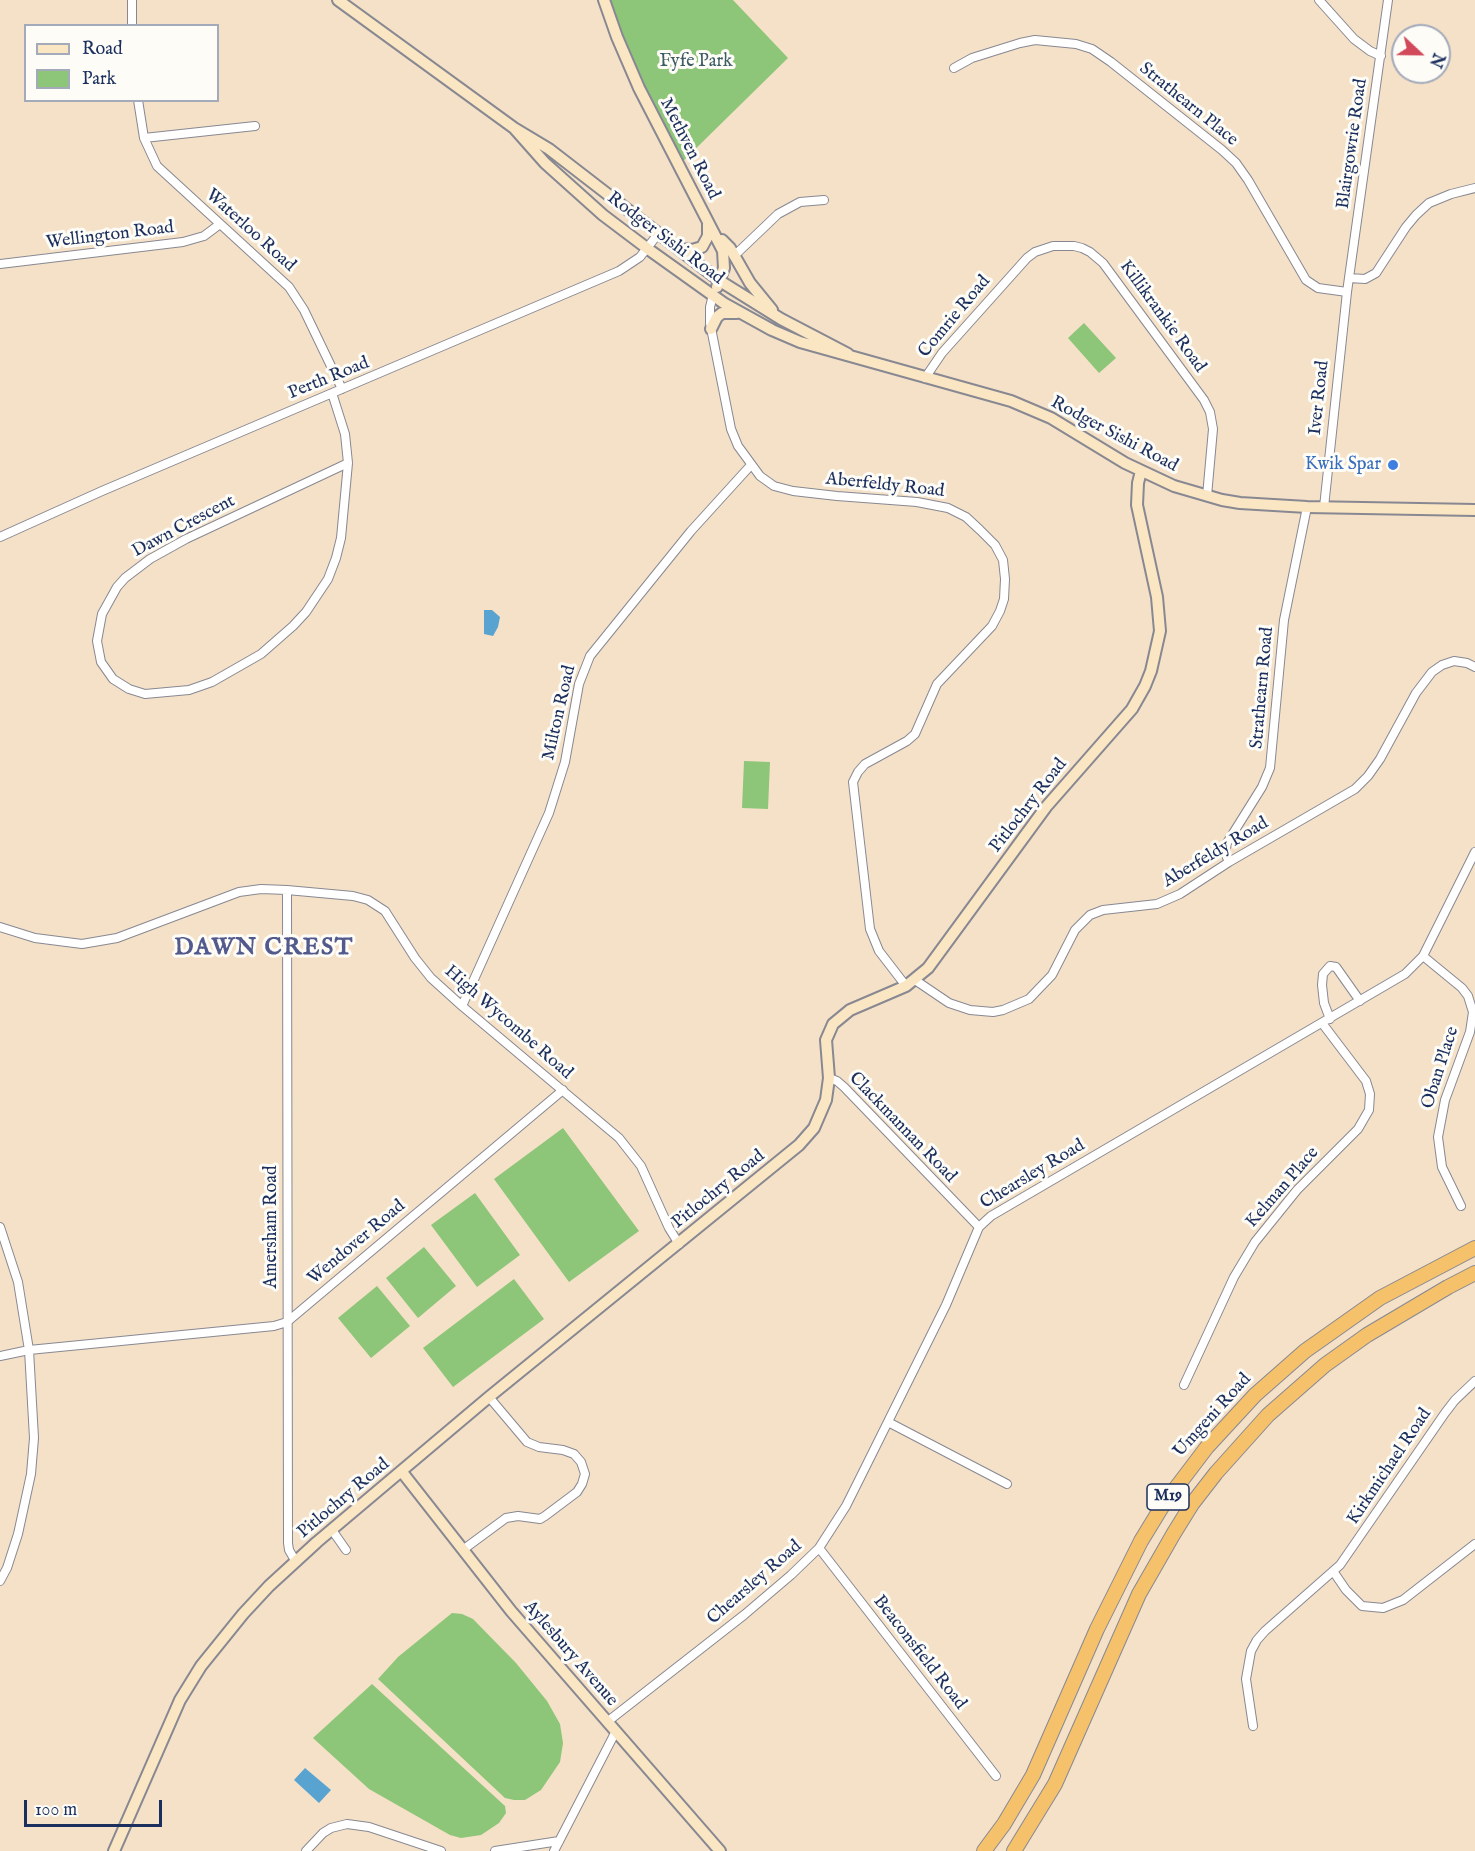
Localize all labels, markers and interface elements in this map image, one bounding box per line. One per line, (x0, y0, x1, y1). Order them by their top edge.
legend (24, 24, 219, 102)
north arrow (1391, 24, 1451, 84)
text: Road (82, 38, 123, 61)
text: N (1424, 50, 1448, 70)
park label: Fyfe Park (659, 51, 733, 73)
street label: Strathearn Place (1134, 59, 1242, 151)
text: Park (82, 68, 116, 91)
street label: Blairgowrie Road (1333, 77, 1373, 211)
street label: Methven Road (654, 95, 724, 203)
street label: Waterloo Road (201, 185, 299, 277)
street label: Rodger Sishi Road (602, 188, 728, 290)
street label: Wellington Road (45, 217, 175, 255)
street label: Killikrankie Road (1114, 257, 1210, 377)
street label: Comrie Road (914, 271, 996, 363)
street label: Perth Road (285, 353, 373, 405)
street label: Iver Road (1305, 360, 1335, 436)
street label: Rodger Sishi Road (1047, 392, 1181, 478)
place label: Kwik Spar (1305, 454, 1381, 476)
marker: Kwik Spar (1386, 458, 1400, 472)
street label: Aberfeldy Road (825, 469, 945, 503)
street label: Dawn Crescent (129, 491, 239, 563)
street label: Strathearn Road (1247, 626, 1279, 750)
street label: Milton Road (539, 663, 581, 763)
street label: Pitlochry Road (986, 755, 1072, 857)
street label: Aberfeldy Road (1159, 813, 1273, 893)
district label: DAWN CREST (174, 935, 354, 963)
street label: High Wycombe Road (439, 961, 577, 1085)
street label: Oban Place (1418, 1024, 1464, 1112)
street label: Clackmannan Road (844, 1068, 960, 1188)
street label: Chearsley Road (977, 1135, 1089, 1215)
street label: Kelman Place (1242, 1143, 1324, 1233)
street label: Pitlochry Road (668, 1146, 770, 1234)
street label: Amersham Road (261, 1165, 283, 1289)
street label: Wendover Road (304, 1196, 410, 1290)
street label: Umgeni Road (1170, 1369, 1256, 1463)
street label: Kirkmichael Road (1343, 1405, 1437, 1529)
street label: Pitlochry Road (294, 1454, 394, 1544)
road number: M19 (1147, 1484, 1189, 1510)
street label: Chearsley Road (703, 1536, 807, 1630)
street label: Beaconsfield Road (868, 1592, 970, 1714)
street label: Aylesbury Avenue (518, 1597, 622, 1711)
scale bar (27, 1788, 165, 1826)
text: 100 m (35, 1799, 77, 1822)

